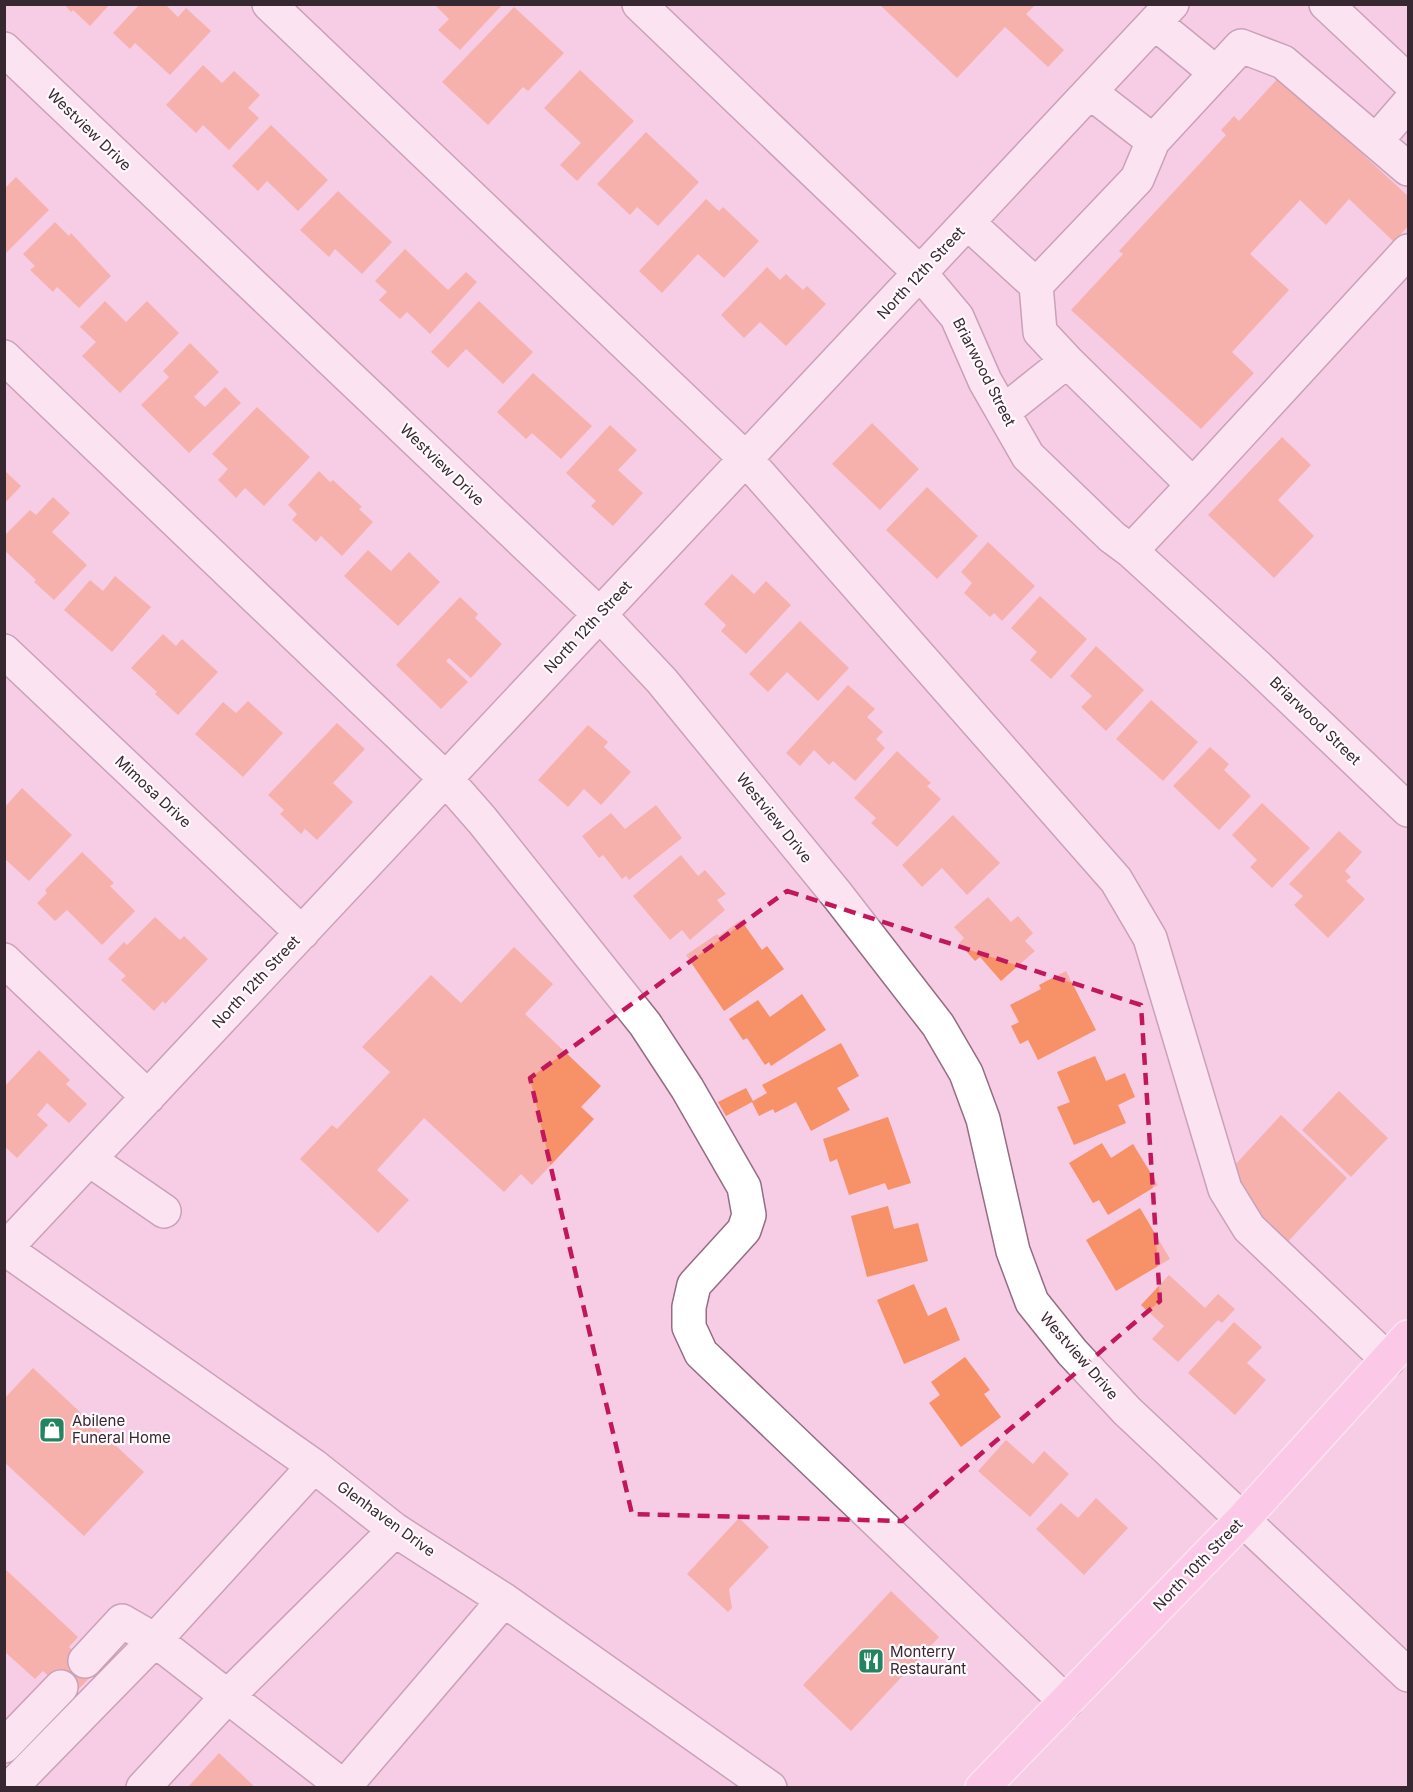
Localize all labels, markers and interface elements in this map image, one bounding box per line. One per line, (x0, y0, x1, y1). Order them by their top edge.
street label: Westview Drive (43, 85, 136, 175)
street label: North 12th Street (873, 222, 968, 323)
street label: Briarwood Street (949, 314, 1020, 429)
street label: Westview Drive (396, 420, 489, 510)
street label: North 12th Street (540, 576, 635, 677)
street label: Briarwood Street (1266, 672, 1365, 769)
street label: Mimosa Drive (111, 752, 195, 832)
street label: Westview Drive (732, 769, 816, 866)
street label: North 12th Street (208, 931, 303, 1032)
street label: Westview Drive (1036, 1308, 1123, 1403)
place label: Abilene Funeral Home (72, 1411, 171, 1447)
shop icon: Abilene Funeral Home (37, 1415, 67, 1445)
street label: Glenhaven Drive (334, 1477, 439, 1561)
street label: North 10th Street (1149, 1515, 1246, 1615)
place label: Monterry Restaurant (890, 1642, 966, 1678)
restaurant icon: Monterry Restaurant (856, 1646, 886, 1676)

